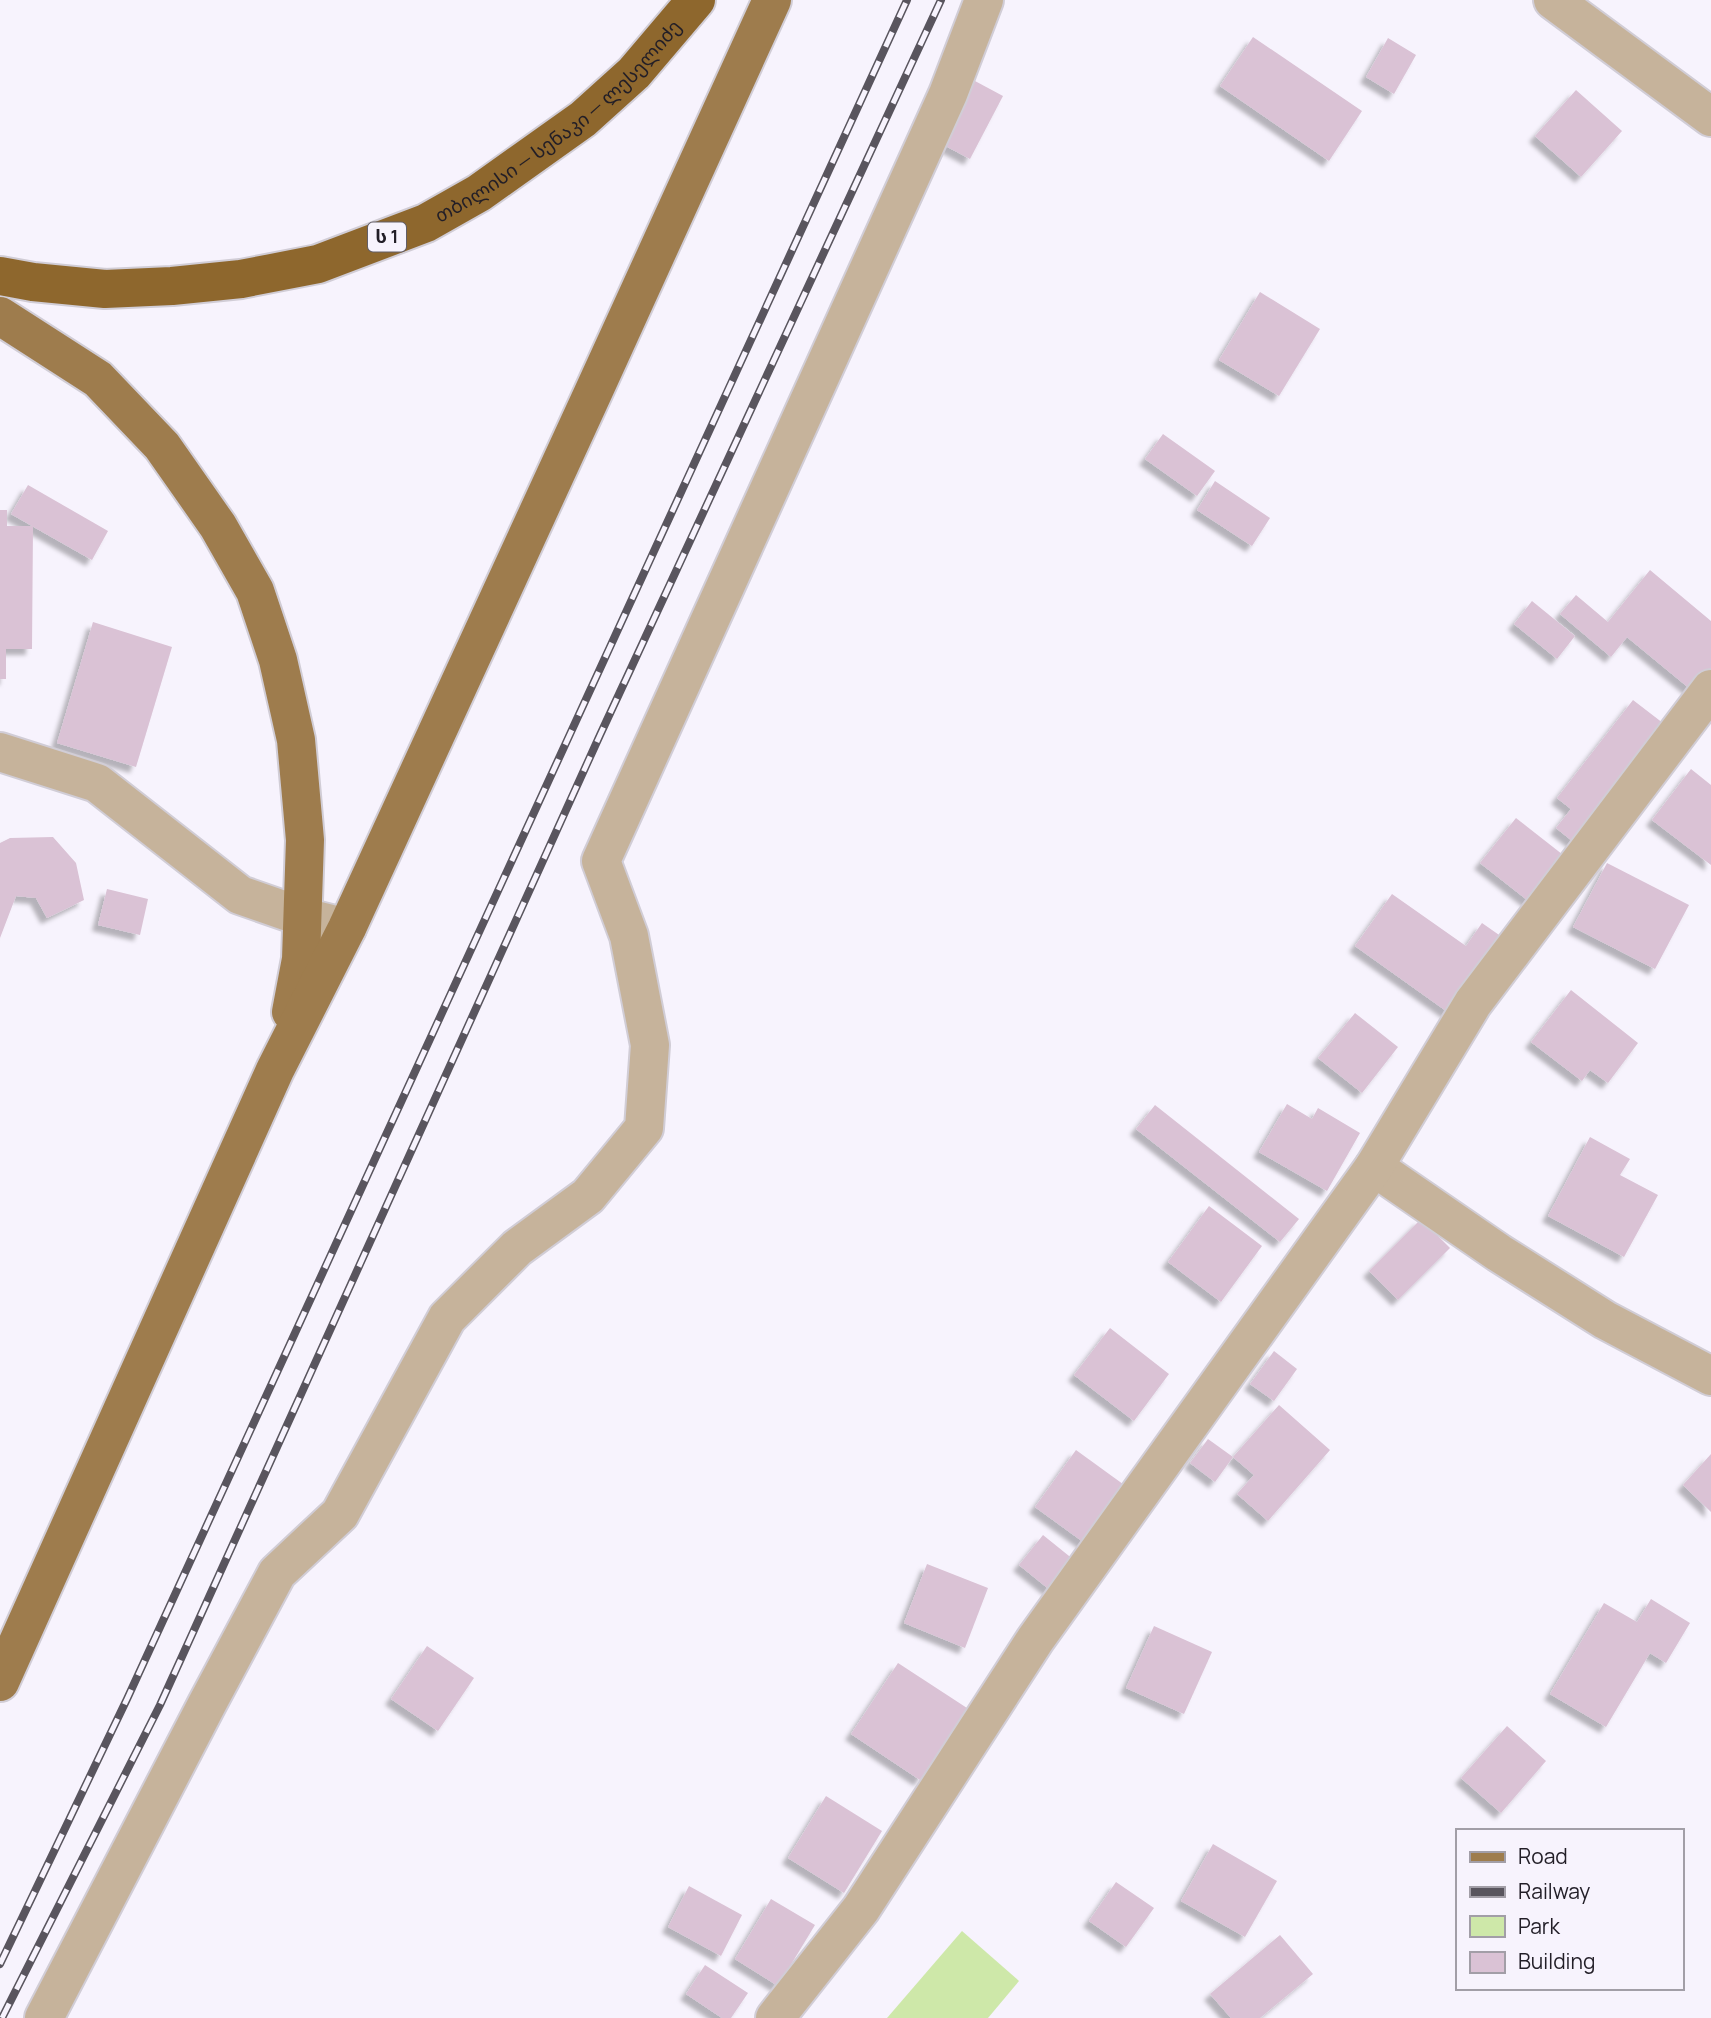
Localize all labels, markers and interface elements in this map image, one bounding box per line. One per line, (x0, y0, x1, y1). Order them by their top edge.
street label: თბილისი — სენაკი — ლესელიძე (430, 14, 687, 228)
road number: ს 1 (368, 222, 406, 251)
legend (1456, 1829, 1683, 1990)
text: Road (1518, 1842, 1568, 1870)
text: Railway (1518, 1877, 1590, 1905)
text: Park (1518, 1912, 1560, 1940)
text: Building (1518, 1947, 1595, 1975)

